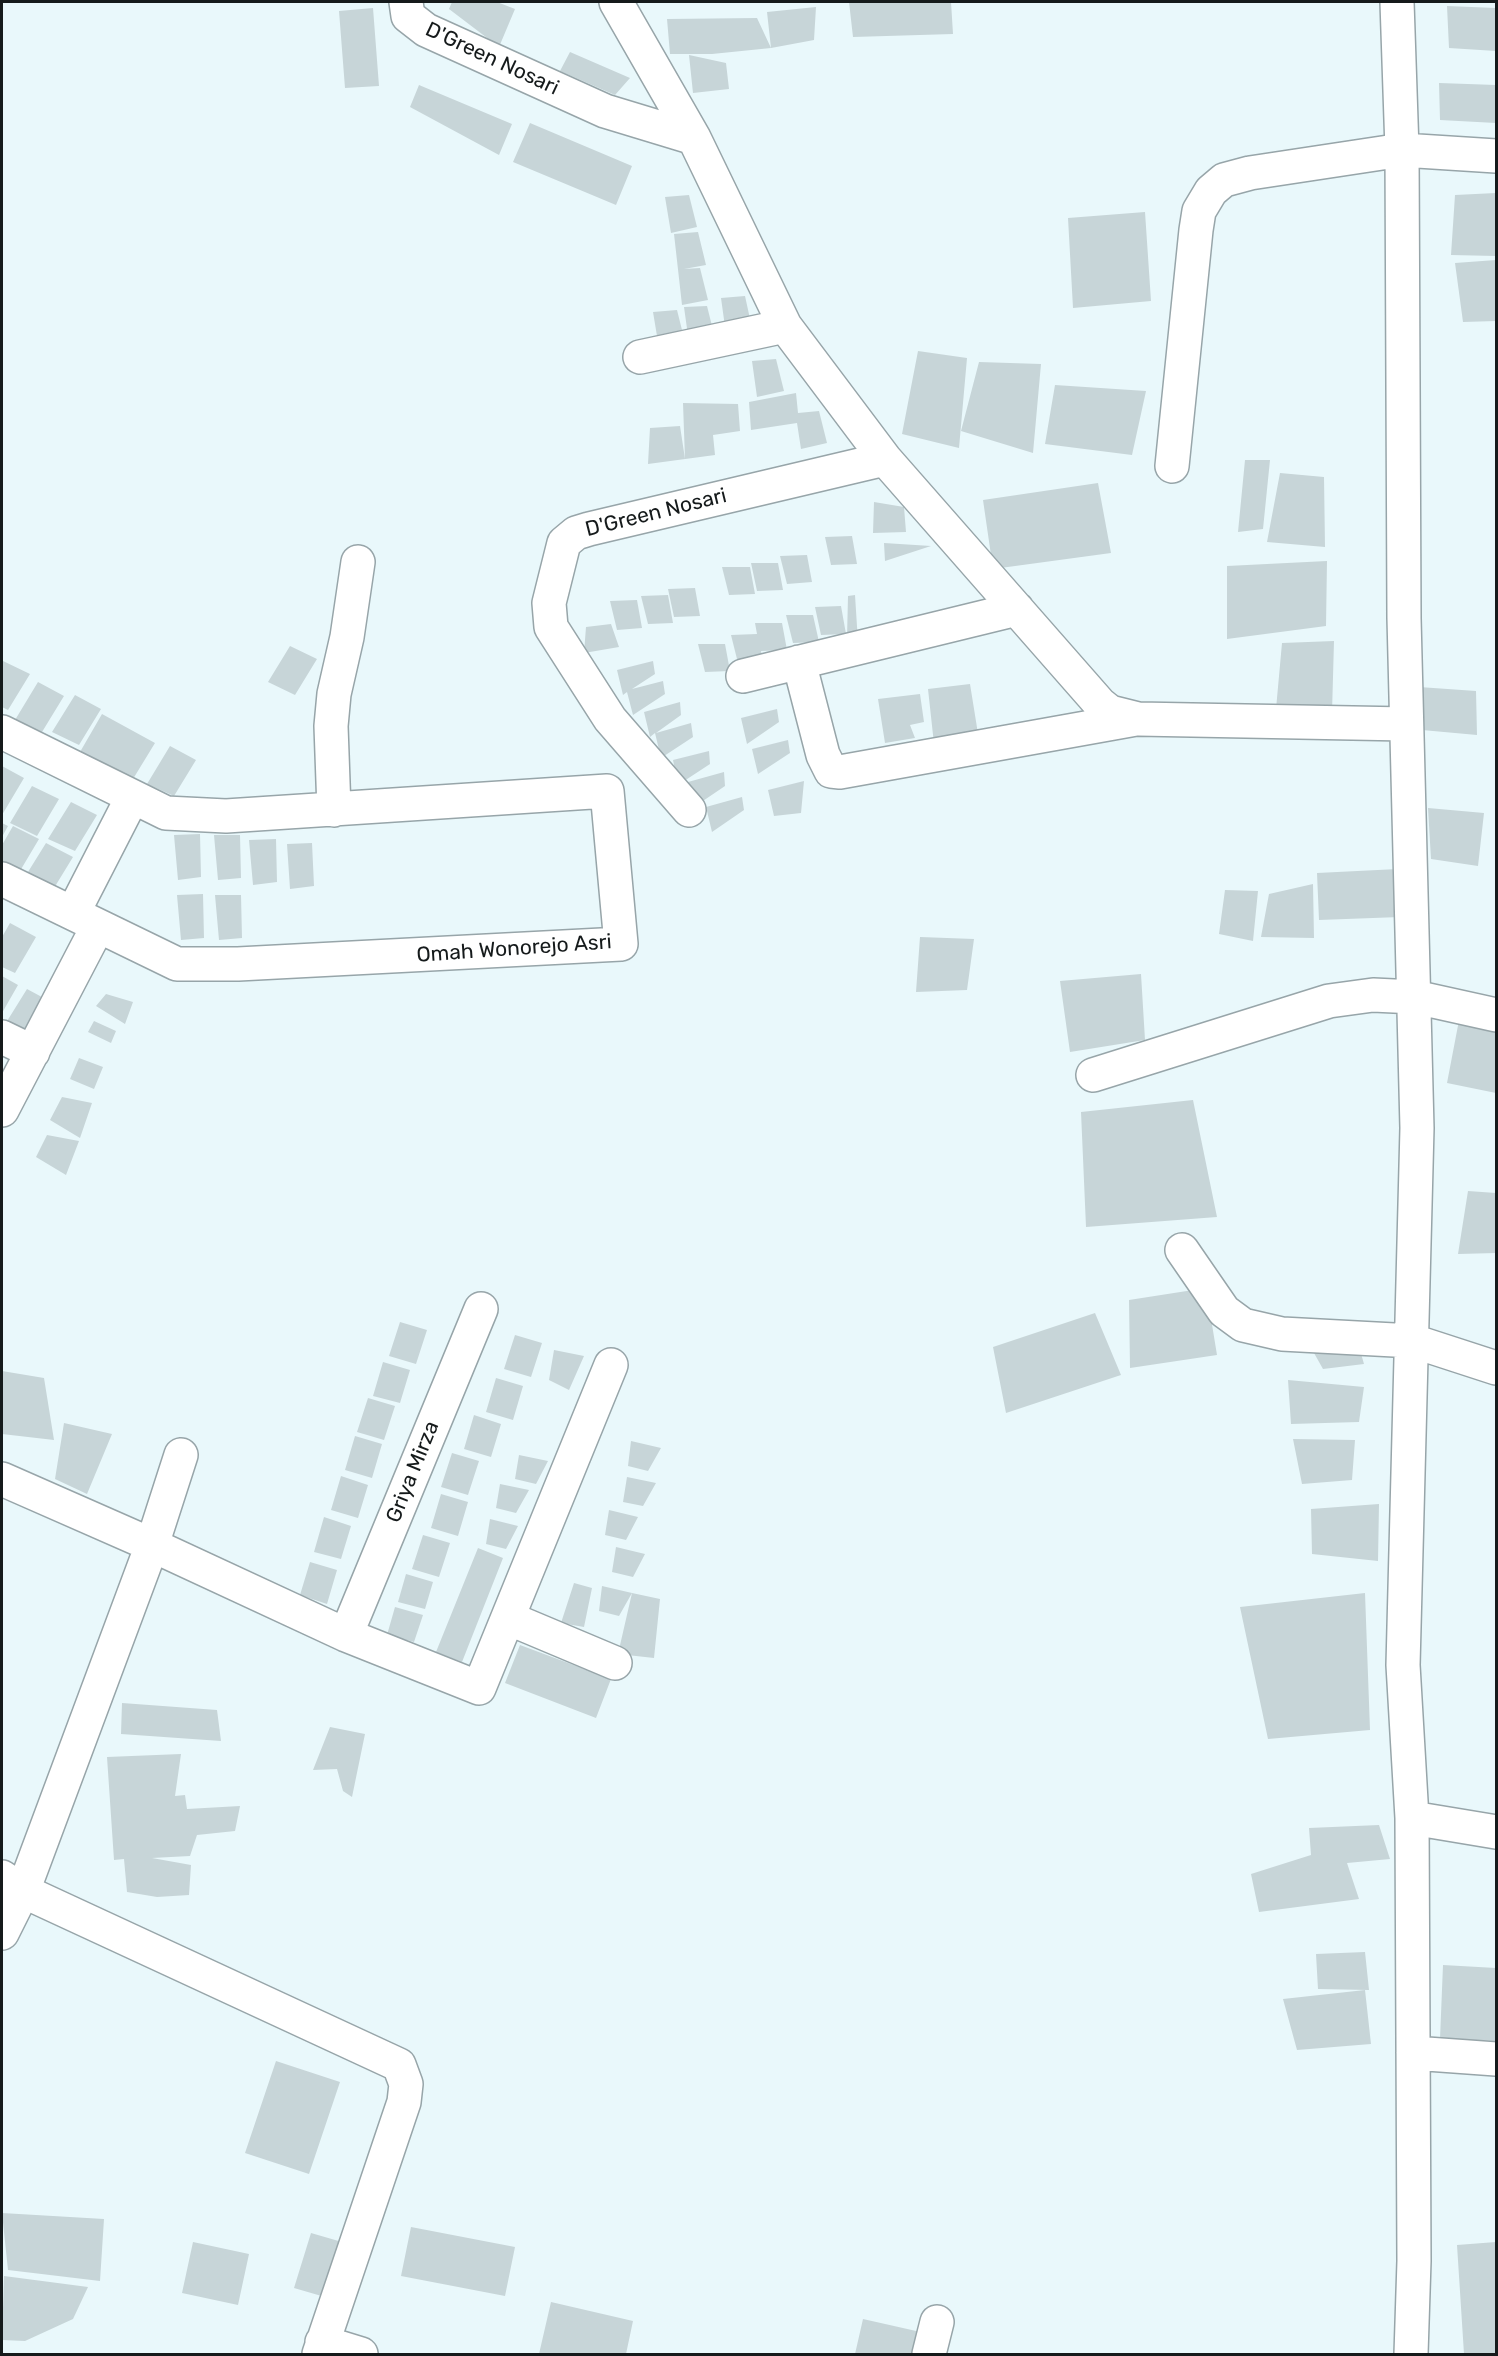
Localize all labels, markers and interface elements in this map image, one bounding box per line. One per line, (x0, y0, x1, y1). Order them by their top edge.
street label: D'Green Nosari (421, 17, 563, 101)
street label: D'Green Nosari (583, 483, 729, 543)
street label: Omah Wonorejo Asri (416, 930, 612, 968)
street label: Griya Mirza (381, 1418, 445, 1526)

